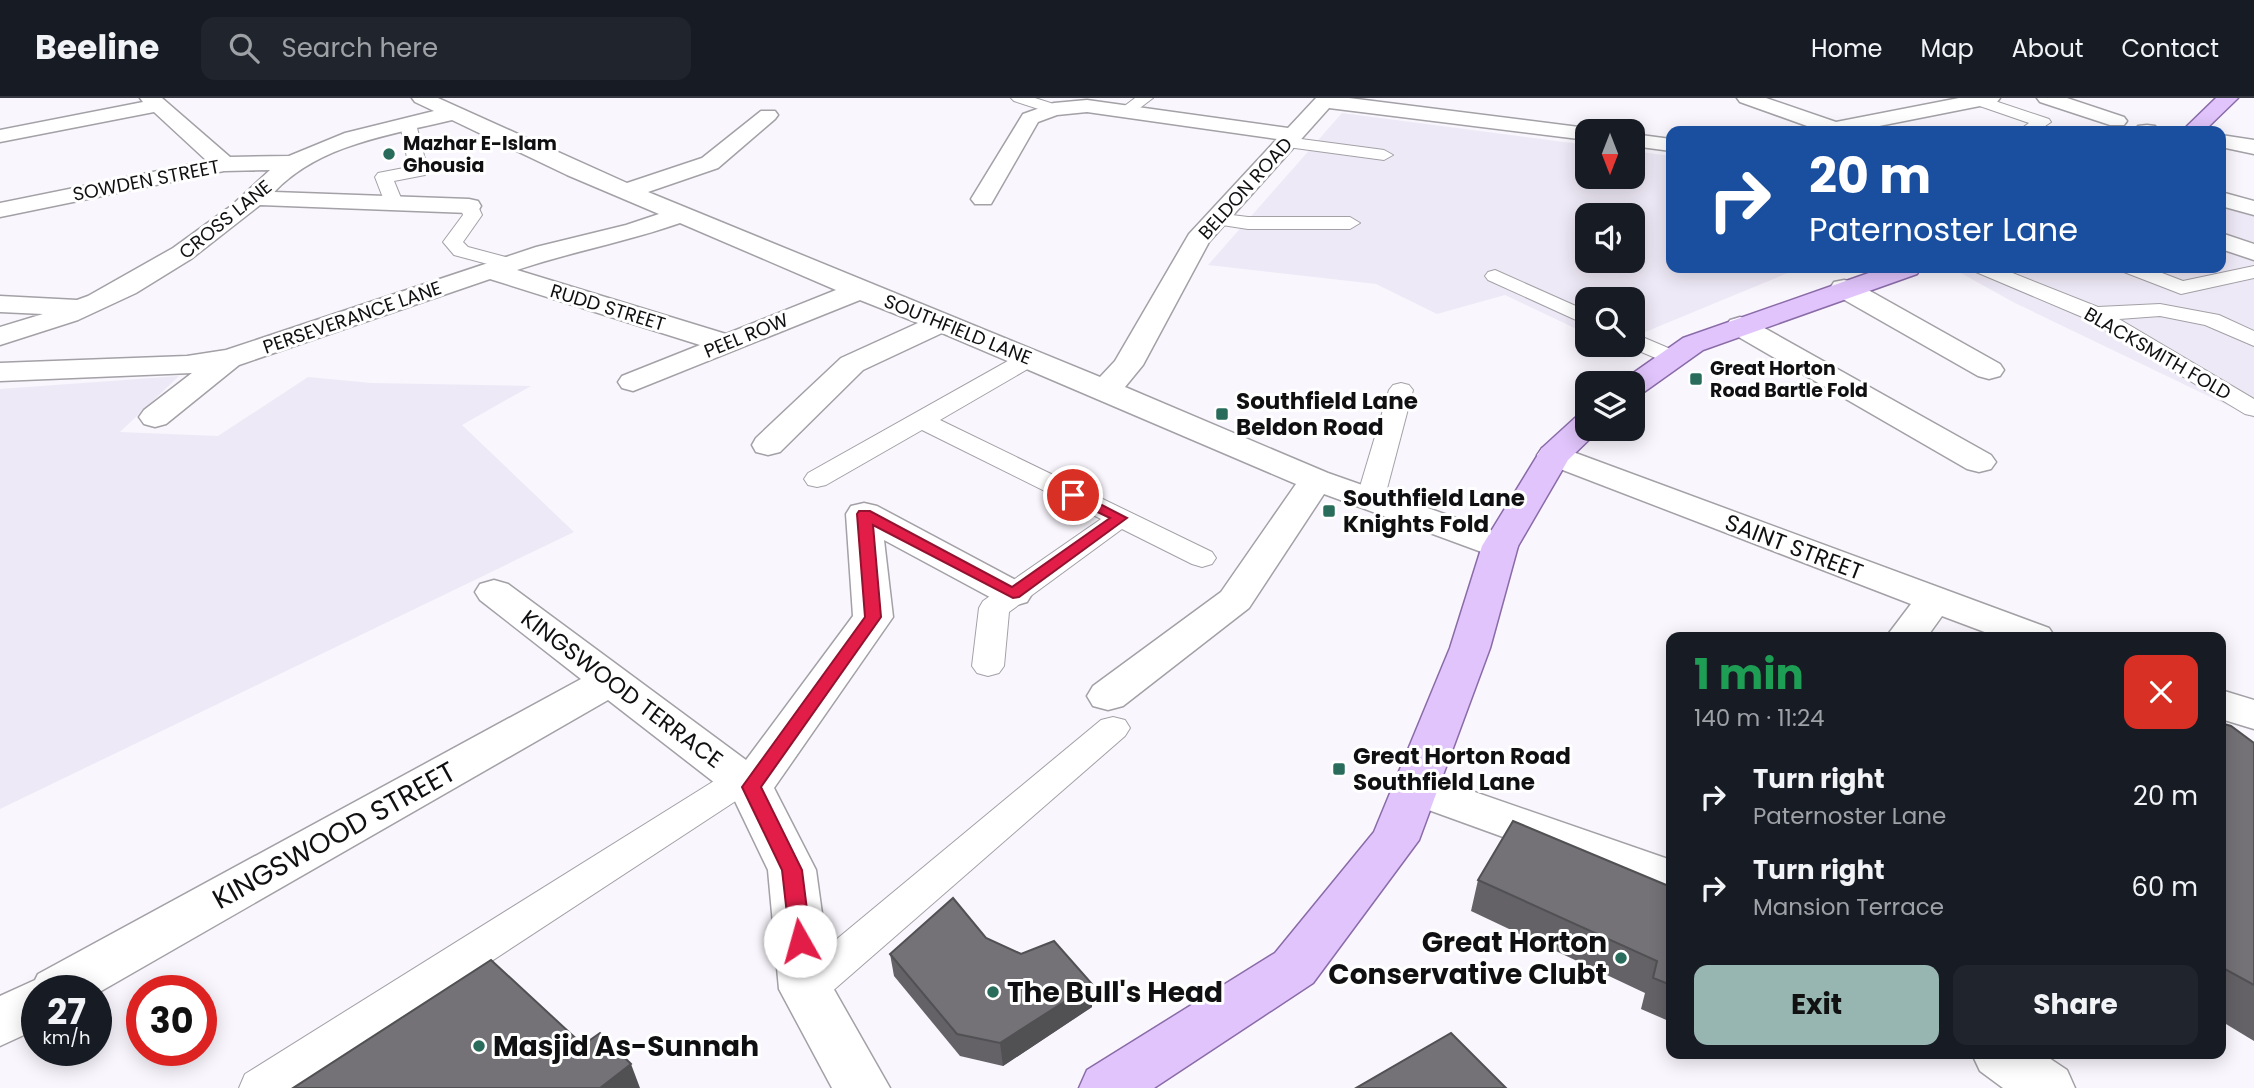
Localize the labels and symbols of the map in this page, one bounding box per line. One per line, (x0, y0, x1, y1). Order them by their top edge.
north arrow (1575, 119, 1645, 189)
place label: Mazhar E-Islam Ghousia (403, 130, 557, 179)
street label: BELDON ROAD (1192, 131, 1299, 245)
marker: Mazhar E-Islam Ghousia (381, 146, 397, 162)
street label: SOWDEN STREET (70, 153, 222, 208)
street label: CROSS LANE (173, 173, 278, 265)
street label: PERSEVERANCE LANE (259, 274, 445, 361)
street label: RUDD STREET (547, 277, 669, 338)
street label: SOUTHFIELD LANE (880, 288, 1036, 371)
street label: BLACKSMITH FOLD (2079, 300, 2236, 407)
street label: PEEL ROW (700, 306, 793, 365)
place label: Great Horton Road Bartle Fold (1710, 355, 1868, 404)
marker: Great Horton Road Bartle Fold (1688, 371, 1704, 387)
place label: Southfield Lane Beldon Road (1236, 385, 1418, 443)
marker: Southfield Lane Beldon Road (1214, 406, 1230, 422)
pin (1043, 465, 1103, 525)
place label: Southfield Lane Knights Fold (1343, 482, 1525, 540)
marker: Southfield Lane Knights Fold (1321, 503, 1337, 519)
street label: SAINT STREET (1720, 506, 1868, 588)
street label: KINGSWOOD TERRACE (514, 602, 730, 776)
place label: Great Horton Road Southfield Lane (1353, 740, 1571, 798)
street label: KINGSWOOD STREET (206, 752, 463, 919)
marker: Great Horton Road Southfield Lane (1331, 761, 1347, 777)
position arrow (763, 904, 837, 978)
place label: Great Horton Conservative Clubt (1328, 923, 1607, 994)
marker: Great Horton Conservative Clubt (1613, 950, 1629, 966)
place label: The Bull's Head (1007, 973, 1223, 1012)
speed limit sign: 30 (126, 975, 217, 1066)
marker: The Bull's Head (985, 984, 1001, 1000)
place label: Masjid As-Sunnah (493, 1027, 759, 1066)
marker: Masjid As-Sunnah (471, 1038, 487, 1054)

